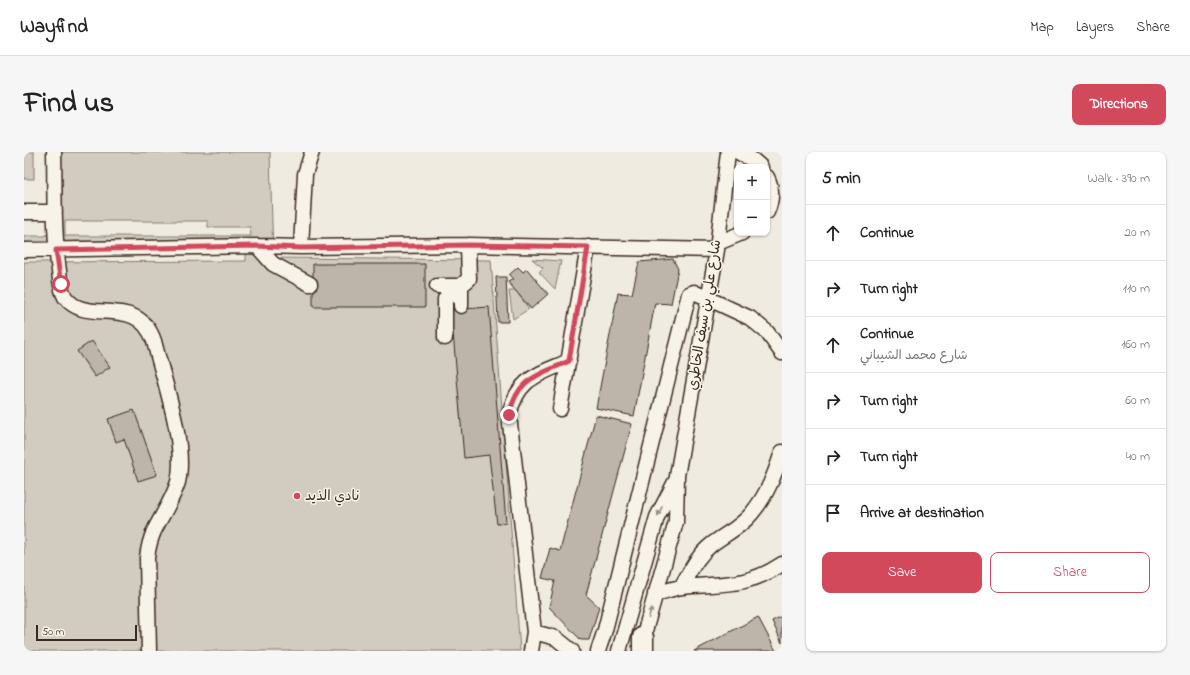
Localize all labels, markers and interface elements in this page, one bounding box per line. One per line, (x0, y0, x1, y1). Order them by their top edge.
text: Wayfind (20, 14, 88, 41)
text: Map (1030, 17, 1054, 38)
text: Layers (1076, 17, 1114, 38)
text: Share (1136, 17, 1170, 38)
text: Find us (24, 84, 114, 125)
button: Directions (1072, 84, 1166, 125)
map controls (734, 164, 770, 236)
button: + (734, 164, 770, 200)
text: 5 min (822, 166, 861, 191)
text: Walk · 390 m (1088, 169, 1150, 188)
button: − (734, 200, 770, 236)
icon: ahead (822, 222, 844, 244)
text: Continue (860, 222, 914, 244)
text: 20 m (1125, 223, 1150, 242)
street label: شارع علي بن سيف الخاطري (683, 238, 728, 392)
route start (52, 275, 70, 293)
icon: right (822, 278, 844, 300)
text: Turn right (860, 278, 918, 300)
text: 110 m (1123, 279, 1150, 298)
text: Continue (860, 323, 914, 345)
icon: ahead (822, 334, 844, 356)
text: 160 m (1121, 335, 1150, 354)
text: شارع محمد الشيباني (860, 346, 968, 365)
icon: right (822, 390, 844, 412)
text: Turn right (860, 390, 918, 412)
text: 60 m (1125, 391, 1150, 410)
route end (500, 406, 518, 424)
icon: right (822, 446, 844, 468)
text: Turn right (860, 446, 918, 468)
text: 40 m (1126, 447, 1150, 466)
place label: نادي الذيد (305, 486, 359, 507)
marker: نادي الذيد (292, 491, 302, 501)
icon: arrive (822, 502, 844, 524)
text: Arrive at destination (860, 502, 984, 524)
one-way arrow (657, 506, 663, 517)
button: Save (822, 552, 982, 593)
button: Share (990, 552, 1150, 593)
one-way arrow (647, 607, 653, 619)
scale bar (36, 623, 137, 642)
text: 50 m (42, 624, 64, 640)

